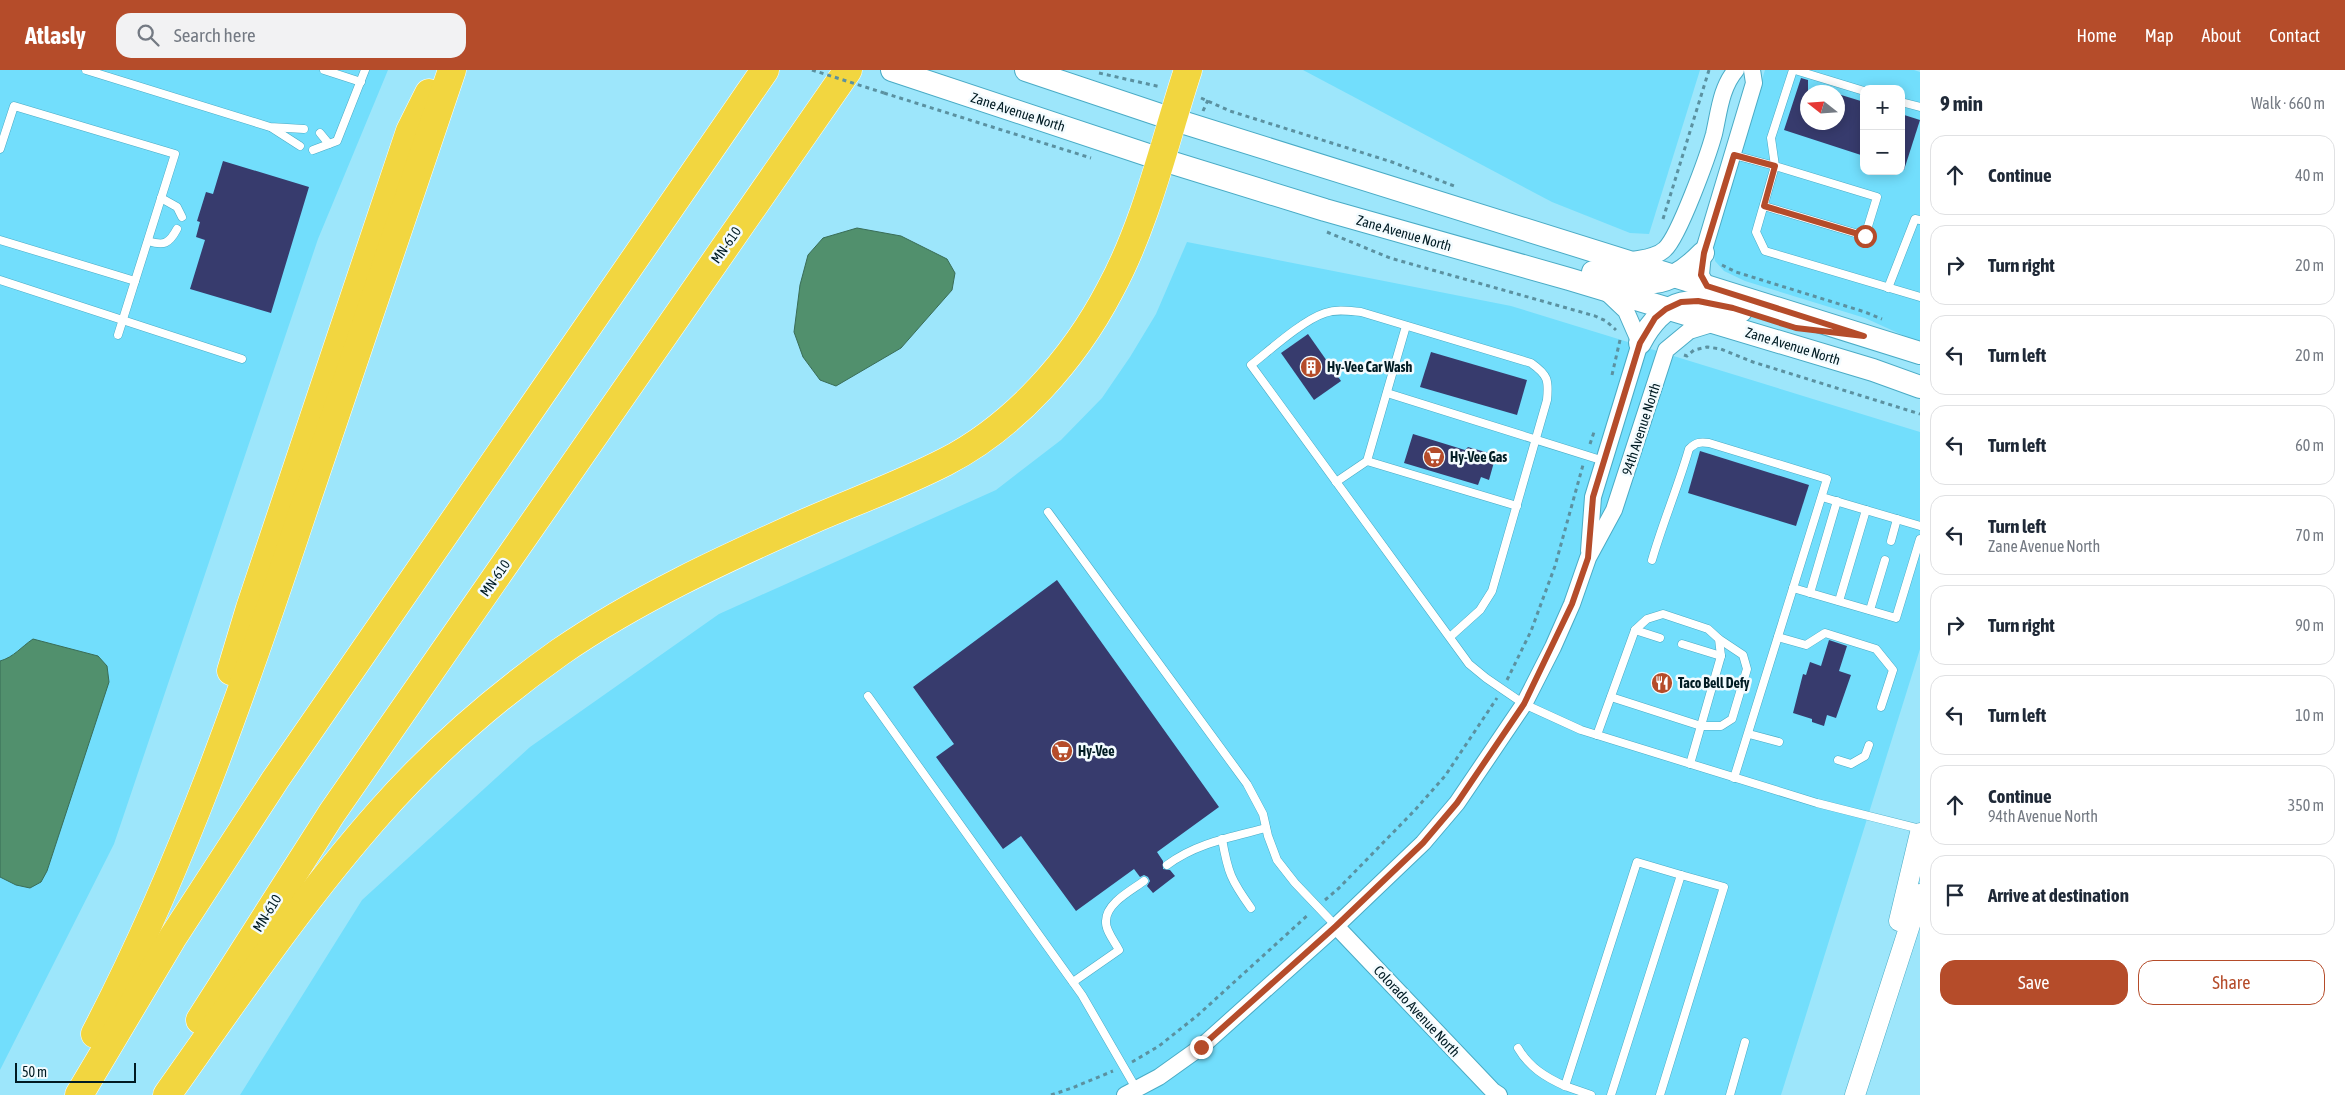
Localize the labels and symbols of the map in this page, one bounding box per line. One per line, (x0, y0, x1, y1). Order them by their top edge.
north arrow (1800, 85, 1845, 130)
street label: Zane Avenue North (969, 89, 1067, 135)
street label: Zane Avenue North (1355, 212, 1453, 254)
street label: MN-610 (708, 223, 745, 266)
route start (1854, 225, 1877, 248)
street label: Zane Avenue North (1744, 324, 1842, 368)
building icon: Hy-Vee Car Wash (1299, 355, 1323, 379)
place label: Hy-Vee Car Wash (1327, 359, 1412, 375)
street label: 94th Avenue North (1619, 381, 1663, 477)
supermarket icon: Hy-Vee Gas (1422, 445, 1446, 469)
place label: Hy-Vee Gas (1450, 449, 1507, 465)
street label: MN-610 (477, 556, 514, 599)
restaurant icon: Taco Bell Defy (1650, 671, 1674, 695)
place label: Taco Bell Defy (1678, 675, 1750, 691)
supermarket icon: Hy-Vee (1050, 739, 1074, 763)
place label: Hy-Vee (1078, 743, 1114, 759)
street label: MN-610 (249, 891, 285, 935)
street label: Colorado Avenue North (1371, 962, 1463, 1060)
route end (1190, 1036, 1213, 1059)
scale bar (15, 1060, 136, 1083)

